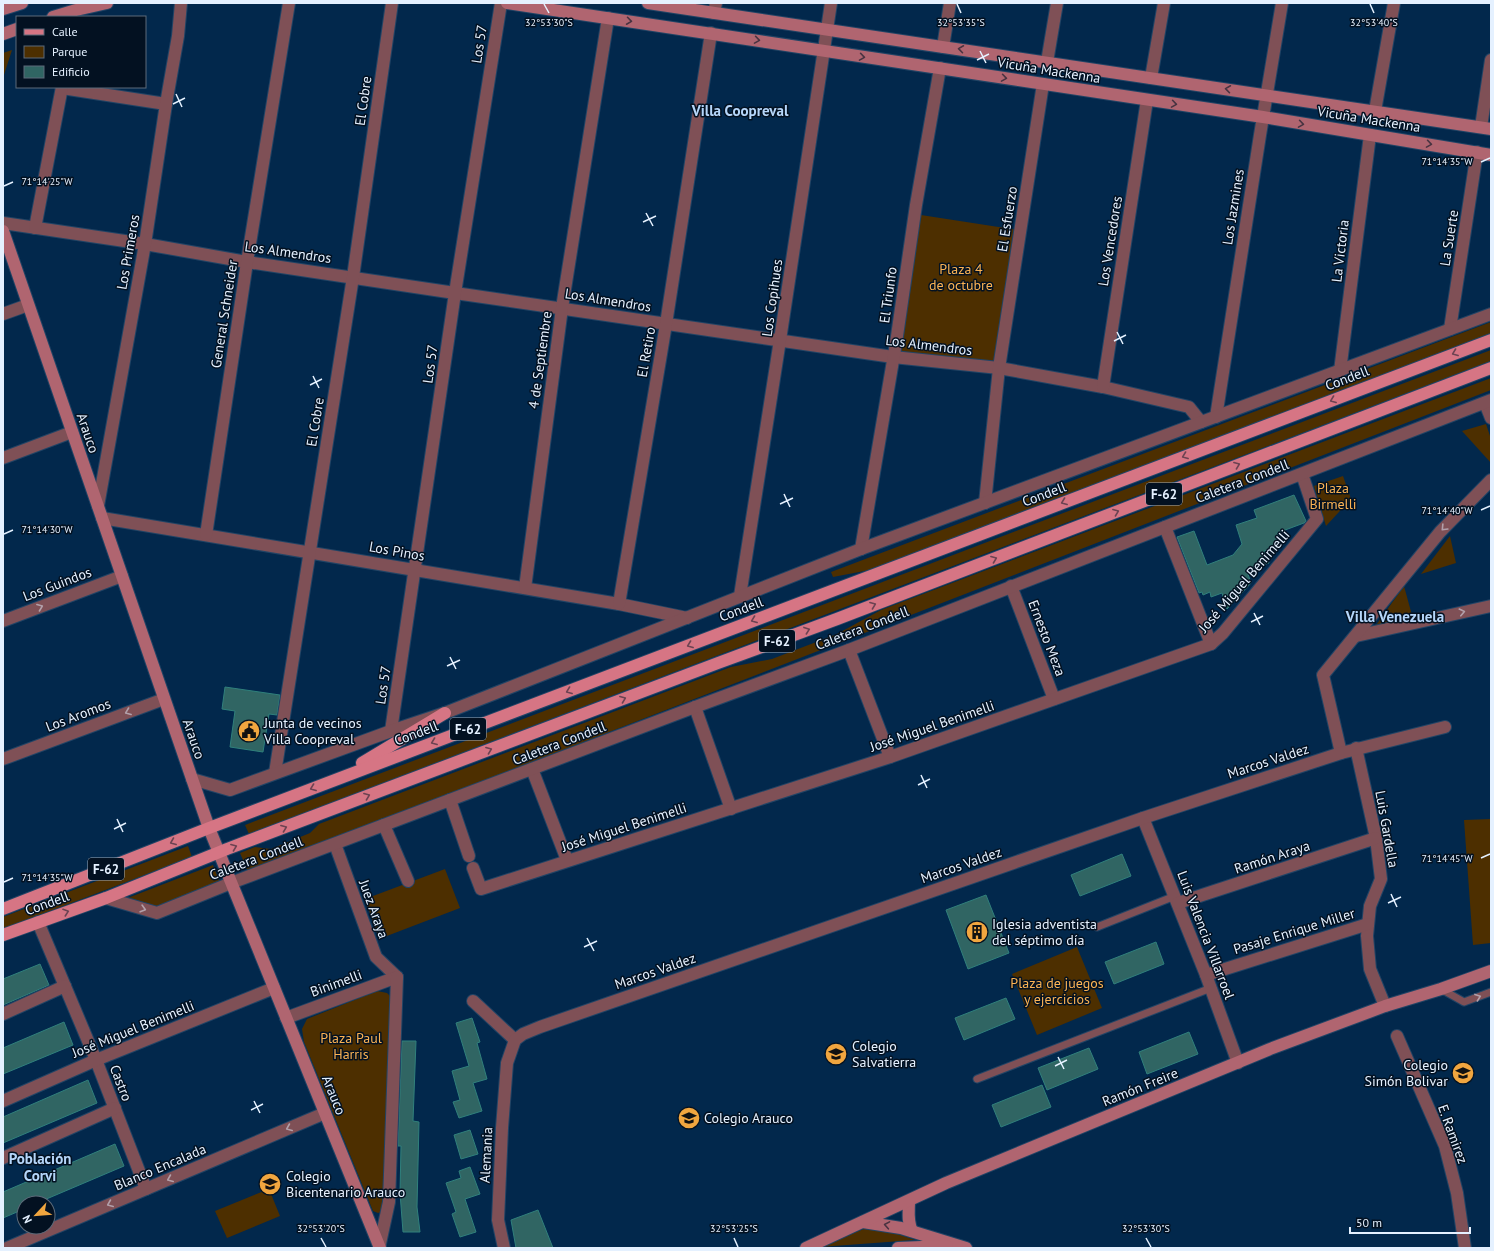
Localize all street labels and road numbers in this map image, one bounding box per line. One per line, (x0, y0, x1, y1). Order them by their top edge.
street label: Los 57 (467, 23, 491, 65)
street label: Vicuña Mackenna (995, 53, 1102, 87)
street label: El Cobre (351, 75, 375, 127)
street label: Vicuña Mackenna (1315, 102, 1422, 136)
street label: Los Jazmines (1218, 168, 1248, 246)
street label: El Esfuerzo (993, 185, 1021, 253)
street label: Los Vencedores (1094, 195, 1126, 287)
street label: La Suerte (1436, 209, 1462, 267)
street label: Los Primeros (113, 213, 143, 291)
street label: La Victoria (1327, 219, 1353, 283)
street label: Los Almendros (244, 237, 333, 267)
street label: General Schneider (207, 258, 241, 369)
street label: Los Copihues (758, 258, 786, 338)
street label: El Triunfo (875, 266, 901, 324)
street label: Los Almendros (564, 284, 653, 316)
street label: 4 de Septiembre (524, 310, 556, 410)
street label: El Retiro (633, 325, 659, 379)
street label: Los Almendros (885, 331, 973, 359)
street label: Los 57 (418, 344, 442, 384)
street label: Condell (1323, 361, 1371, 395)
street label: El Cobre (302, 396, 328, 448)
street label: Arauco (73, 411, 103, 455)
street label: Caletera Condell (1193, 455, 1291, 507)
street label: Condell (1020, 477, 1068, 511)
road number: F-62 (1146, 483, 1182, 505)
street label: José Miguel Benimelli (1194, 526, 1294, 637)
street label: Los Pinos (368, 537, 426, 565)
street label: Los Guindos (20, 563, 94, 605)
street label: Condell (717, 592, 765, 626)
street label: Ernesto Meza (1024, 597, 1070, 679)
street label: Caletera Condell (813, 602, 911, 654)
road number: F-62 (759, 630, 795, 652)
street label: Los 57 (371, 664, 395, 706)
street label: Los Aromos (43, 694, 113, 736)
street label: José Miguel Benimelli (867, 696, 997, 756)
street label: Condell (392, 716, 440, 750)
street label: Arauco (179, 717, 209, 761)
street label: Caletera Condell (510, 717, 608, 769)
road number: F-62 (450, 718, 486, 740)
street label: Marcos Valdez (1225, 739, 1311, 783)
street label: Luis Gardella (1371, 789, 1403, 869)
street label: José Miguel Benimelli (558, 798, 689, 856)
street label: Caletera Condell (207, 832, 305, 884)
street label: Ramón Araya (1232, 836, 1312, 878)
street label: Marcos Valdez (918, 843, 1004, 887)
road number: F-62 (88, 858, 124, 880)
street label: Luis Valencia Villarroel (1173, 868, 1239, 1002)
street label: Juez Araya (355, 876, 393, 941)
street label: Condell (23, 887, 71, 919)
street label: Pasaje Enrique Miller (1231, 904, 1357, 958)
street label: Marcos Valdez (612, 949, 698, 993)
street label: Binimelli (308, 965, 364, 1001)
street label: José Miguel Benimelli (68, 996, 197, 1062)
street label: Castro (106, 1062, 136, 1104)
street label: Ramón Freire (1099, 1064, 1181, 1110)
street label: Arauco (318, 1073, 350, 1117)
street label: E. Ramirez (1434, 1102, 1472, 1166)
street label: Alemania (476, 1126, 496, 1183)
street label: Blanco Encalada (111, 1140, 209, 1194)

